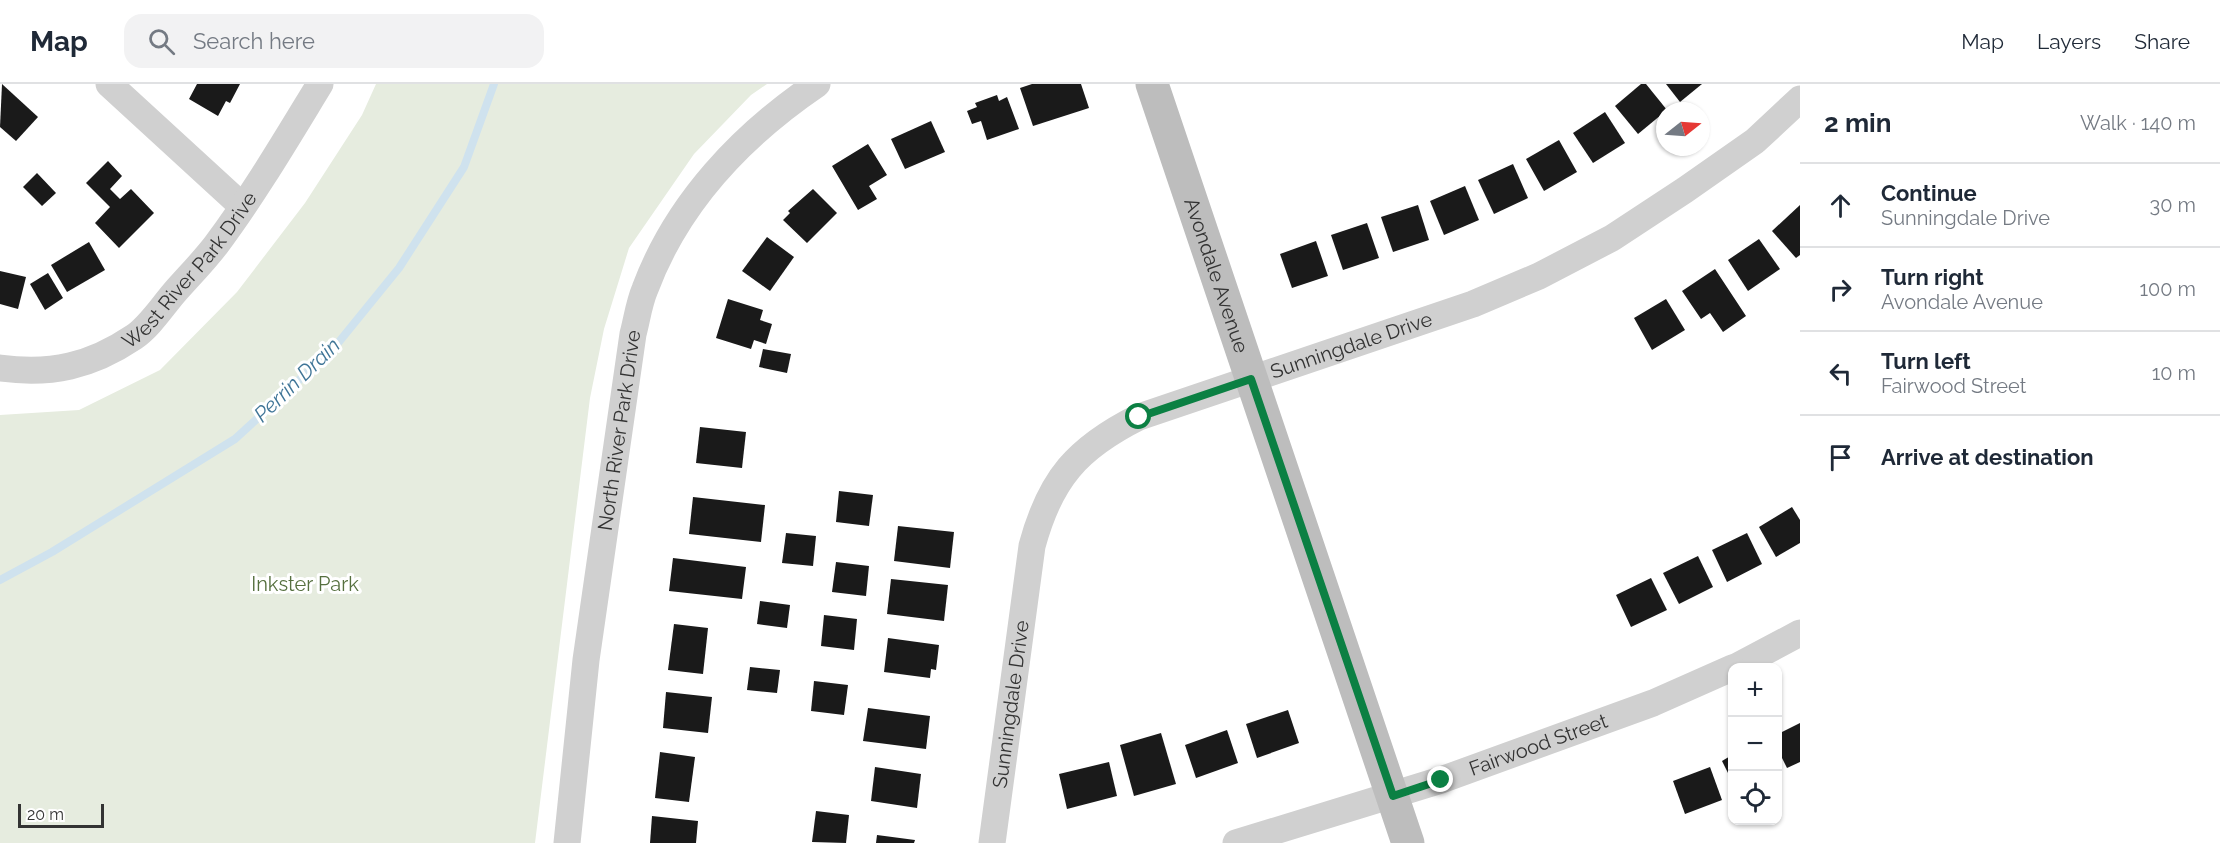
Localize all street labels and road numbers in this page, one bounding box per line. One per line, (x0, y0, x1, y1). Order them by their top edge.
street label: West River Park Drive (117, 187, 262, 354)
street label: Avondale Avenue (1179, 195, 1254, 356)
street label: Sunningdale Drive (1267, 307, 1436, 384)
street label: North River Park Drive (593, 328, 645, 532)
street label: Sunningdale Drive (987, 619, 1034, 790)
street label: Fairwood Street (1466, 708, 1611, 781)

